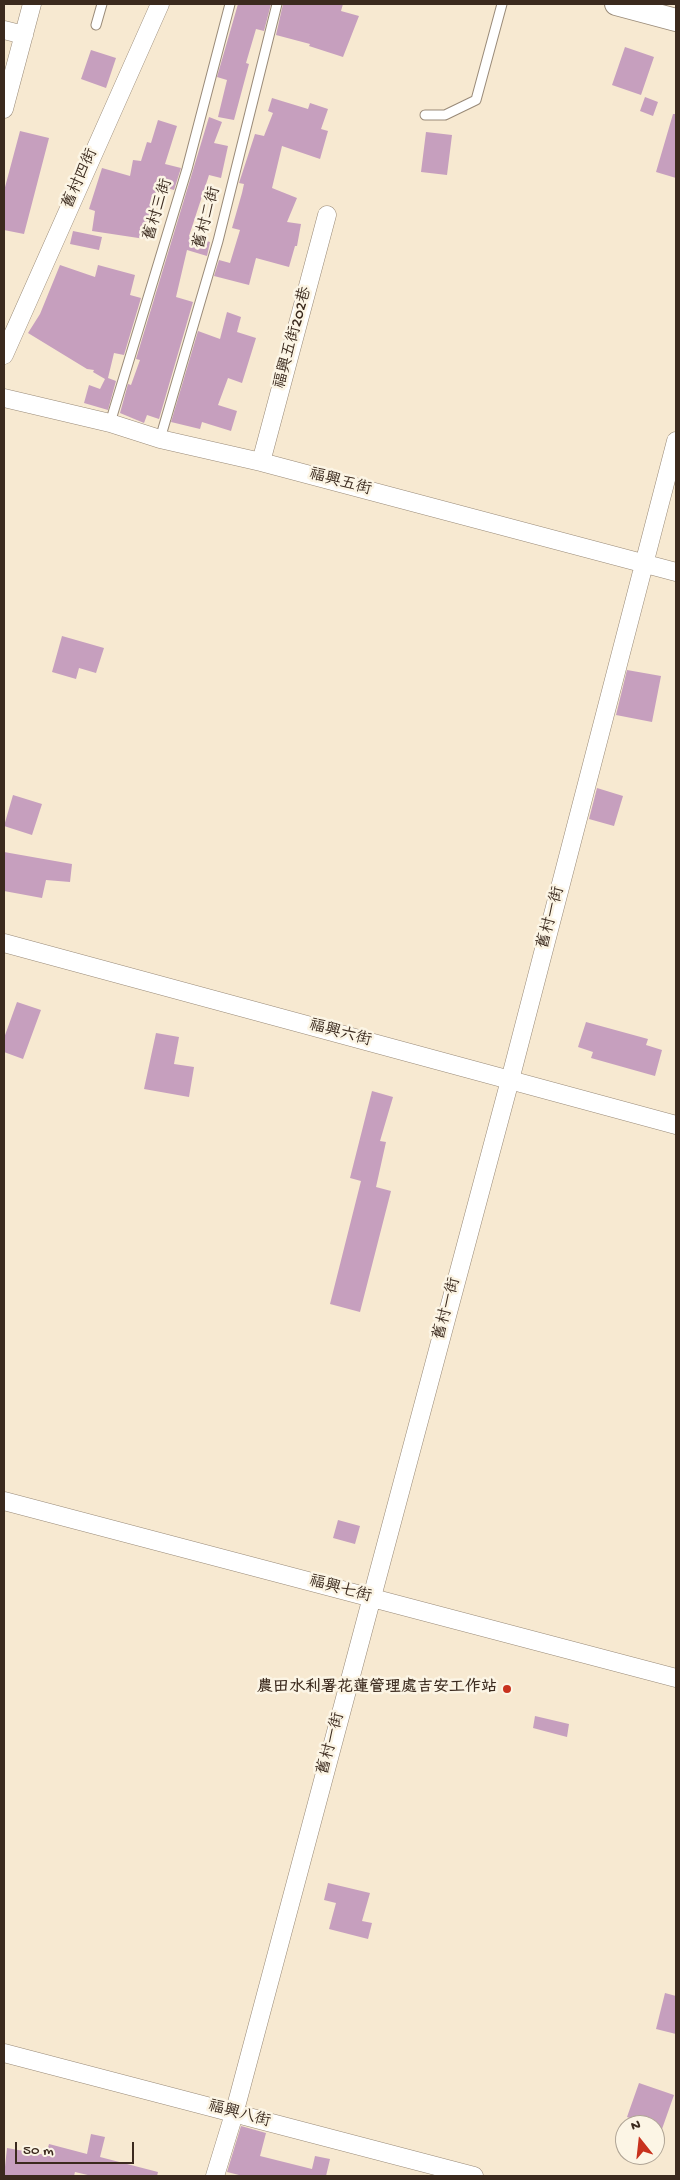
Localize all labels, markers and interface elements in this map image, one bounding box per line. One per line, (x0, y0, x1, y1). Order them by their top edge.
street label: 舊村四街 (59, 146, 103, 212)
street label: 舊村三街 (140, 177, 178, 243)
street label: 舊村二街 (190, 185, 226, 251)
street label: 福興五街202巷 (271, 285, 317, 391)
street label: 福興五街 (307, 465, 373, 501)
street label: 舊村一街 (534, 885, 570, 951)
street label: 福興六街 (307, 1016, 373, 1052)
street label: 舊村一街 (430, 1276, 466, 1342)
street label: 福興七街 (307, 1572, 373, 1608)
place label: 農田水利署花蓮管理處吉安工作站 (257, 1679, 497, 1699)
marker: 農田水利署花蓮管理處吉安工作站 (501, 1683, 513, 1695)
street label: 舊村一街 (314, 1711, 350, 1777)
street label: 福興八街 (206, 2097, 272, 2133)
north arrow (615, 2115, 665, 2165)
text: N (629, 2117, 643, 2135)
scale bar (18, 2132, 136, 2164)
text: 50 m (23, 2142, 54, 2160)

